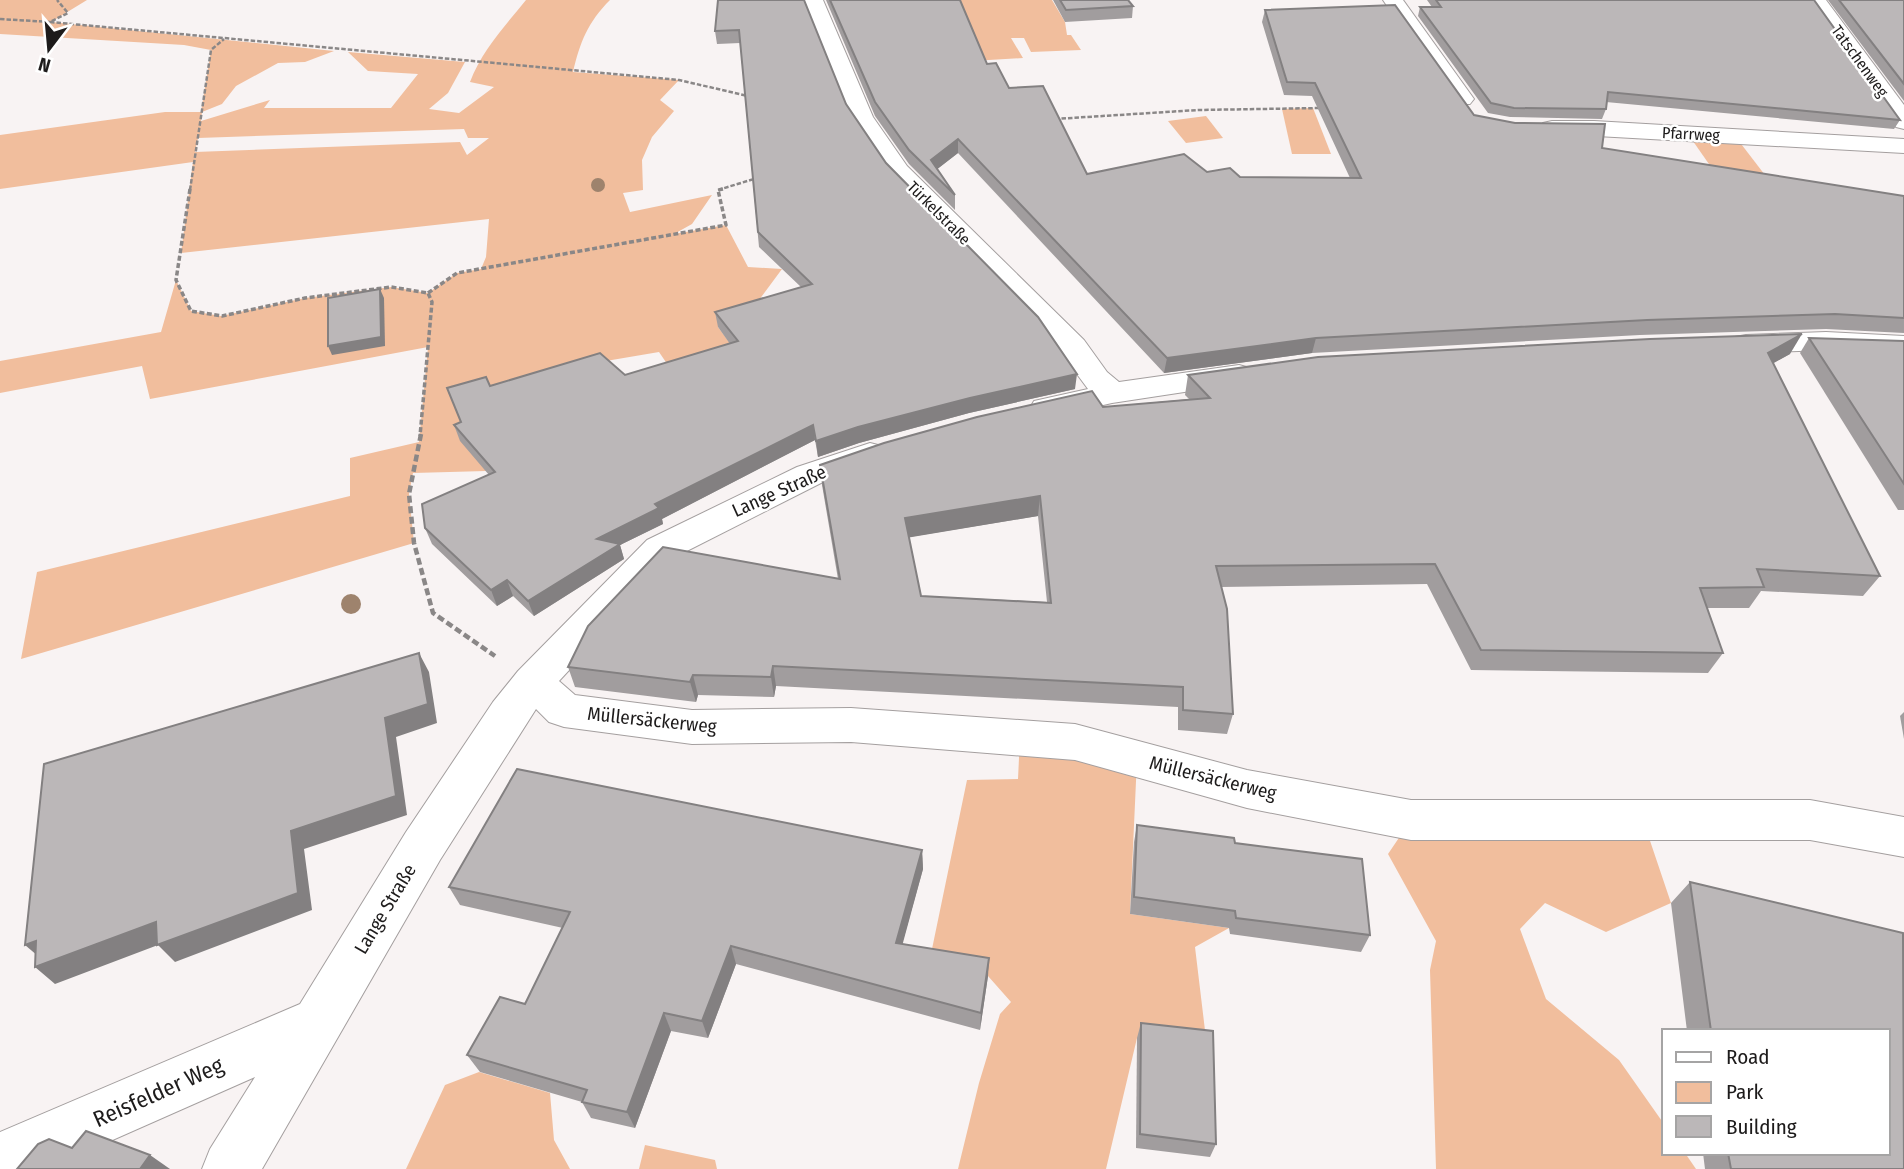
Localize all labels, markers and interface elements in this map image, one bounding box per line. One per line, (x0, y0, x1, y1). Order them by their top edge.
north arrow (14, 14, 84, 84)
street label: Tatschenweg (1828, 21, 1893, 101)
text: N (36, 52, 53, 77)
street label: Pfarrweg (1662, 123, 1721, 145)
street label: Türkelstraße (903, 177, 975, 249)
street label: Lange Straße (728, 460, 830, 522)
street label: Müllersäckerweg (586, 702, 718, 738)
street label: Müllersäckerweg (1147, 751, 1279, 805)
street label: Lange Straße (349, 860, 421, 958)
legend (1662, 1029, 1890, 1155)
text: Road (1726, 1044, 1770, 1070)
street label: Reisfelder Weg (89, 1051, 228, 1133)
text: Park (1726, 1079, 1764, 1105)
text: Building (1726, 1114, 1797, 1140)

